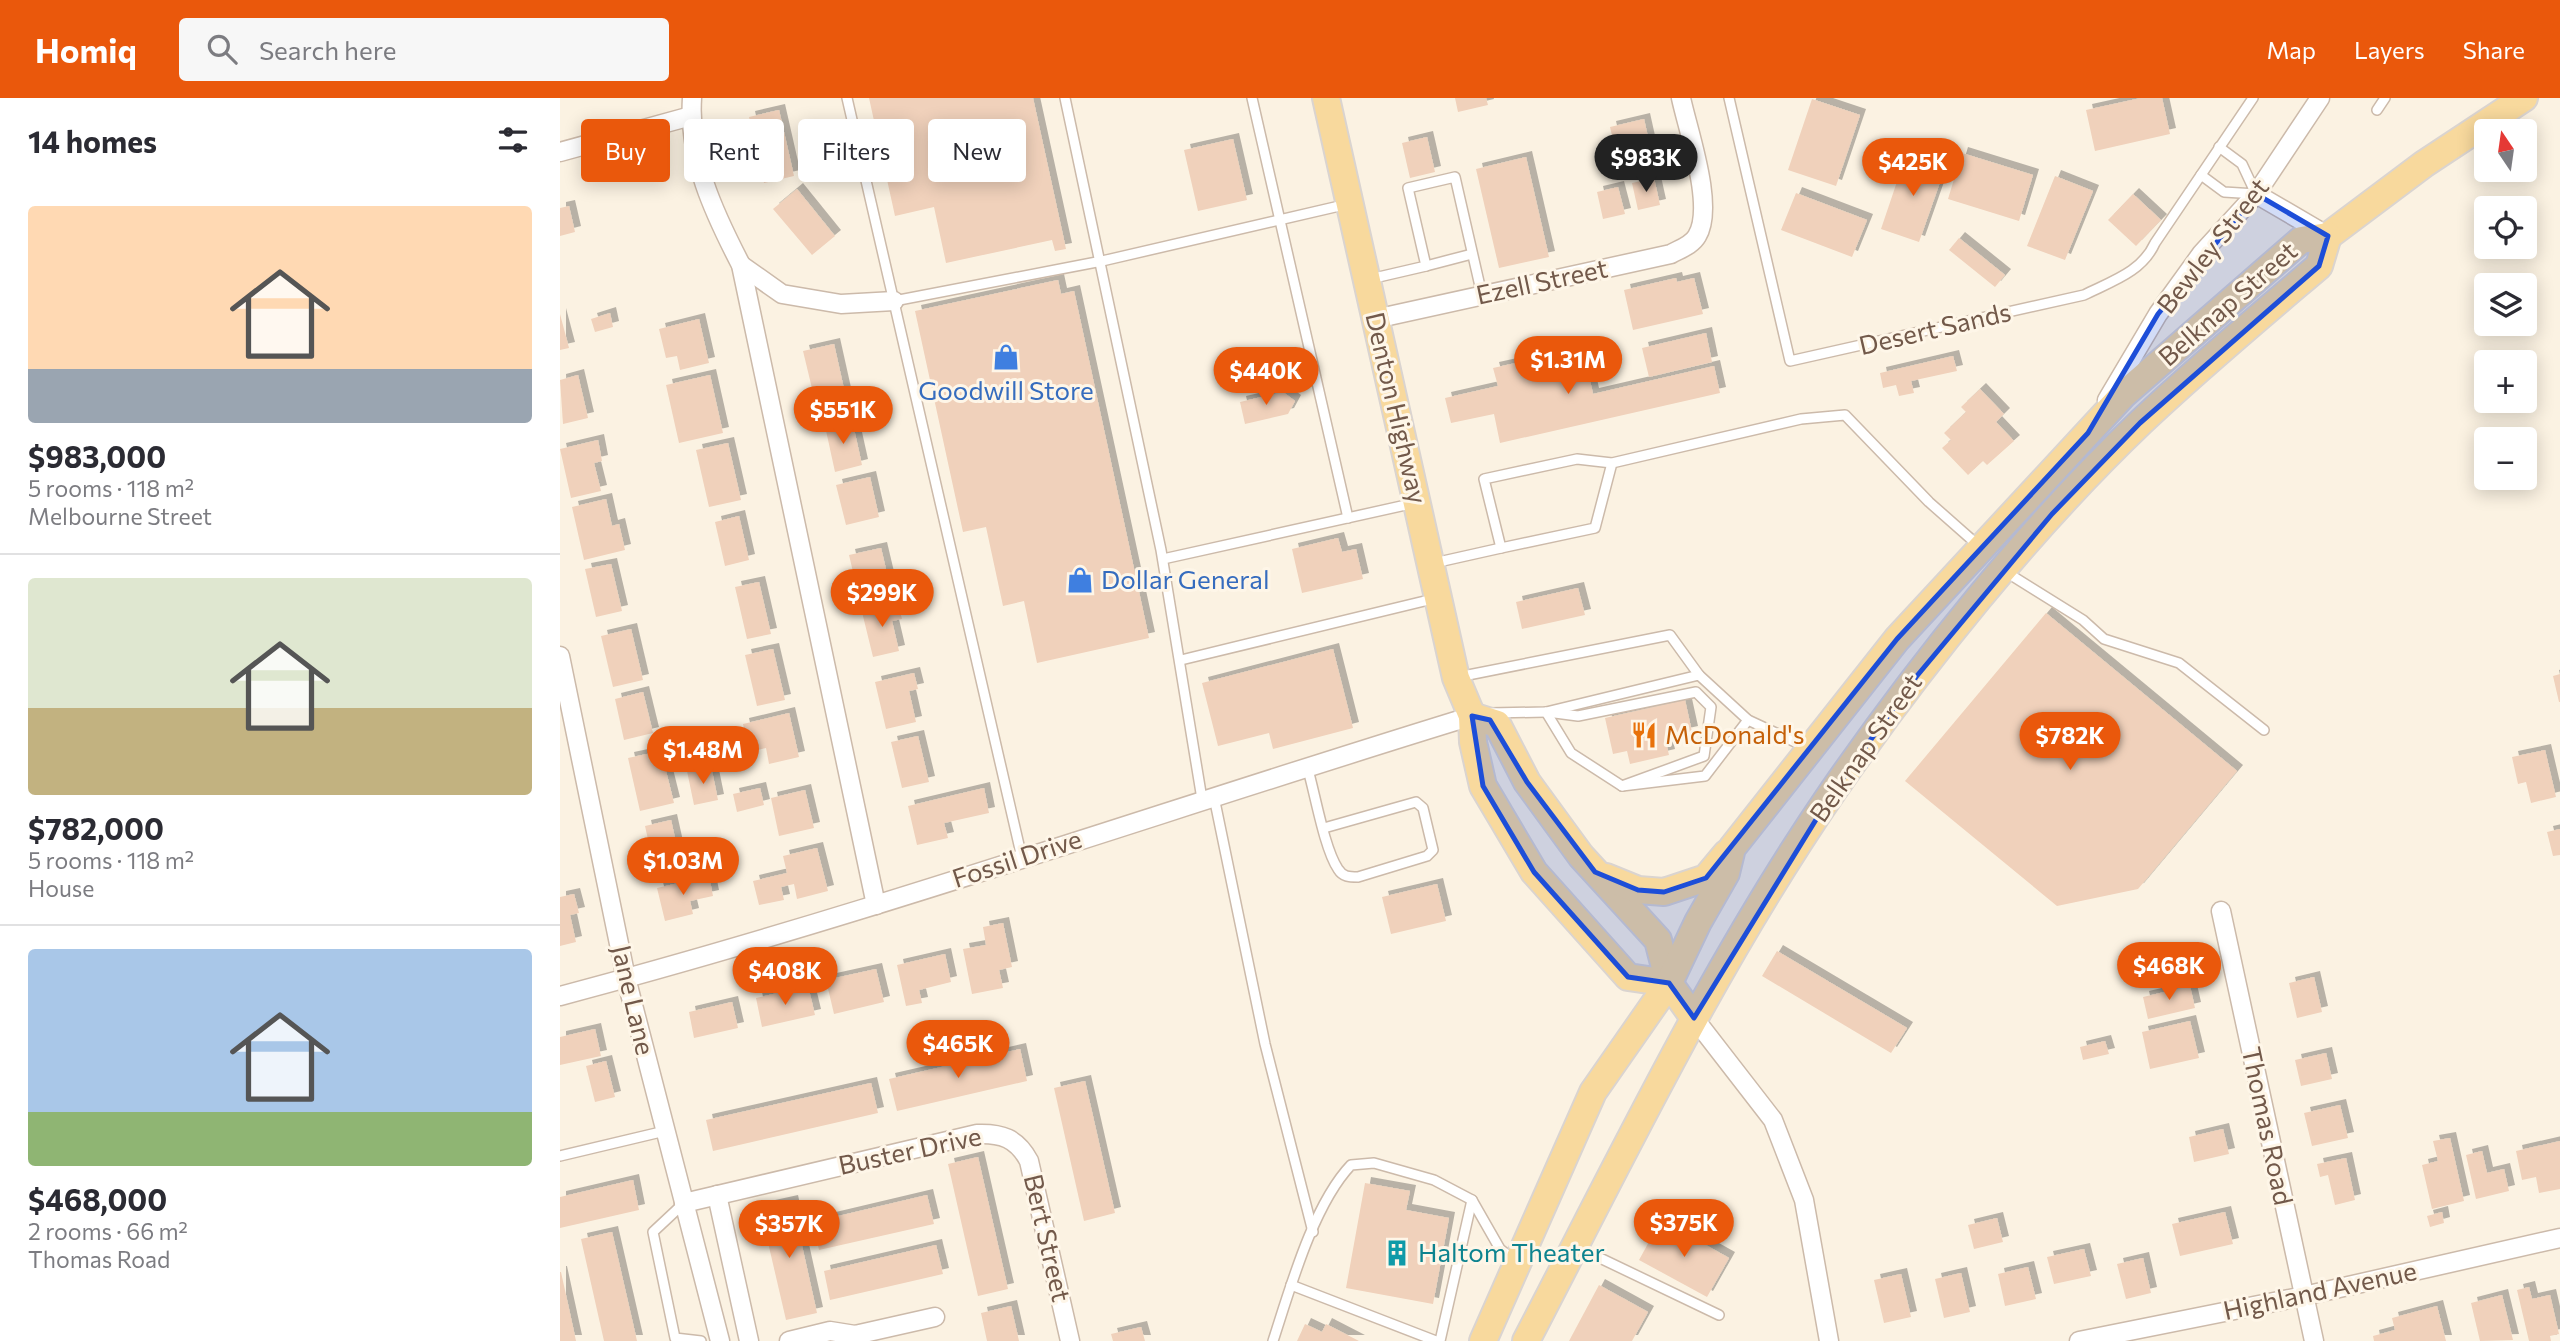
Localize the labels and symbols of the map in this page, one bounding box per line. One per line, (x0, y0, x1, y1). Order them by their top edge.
north arrow (2474, 119, 2538, 182)
pin: $983K (1597, 134, 1695, 194)
pin: $425K (1864, 139, 1962, 198)
street label: Bewley Street (2149, 171, 2274, 319)
street label: Belknap Street (2151, 234, 2303, 371)
street label: Ezell Street (1473, 251, 1610, 310)
street label: Desert Sands (1856, 295, 2014, 360)
street label: Denton Highway (1360, 309, 1435, 507)
pin: $1.31M (1511, 336, 1625, 396)
shop icon: Goodwill Store (991, 342, 1021, 372)
pin: $440K (1217, 348, 1315, 407)
place label: Goodwill Store (918, 374, 1094, 405)
pin: $551K (794, 386, 892, 446)
place label: Dollar General (1101, 563, 1270, 594)
shop icon: Dollar General (1065, 565, 1095, 595)
pin: $299K (833, 570, 931, 629)
street label: Belknap Street (1802, 667, 1927, 827)
pin: $782K (2021, 712, 2119, 772)
place label: McDonald's (1665, 718, 1805, 749)
restaurant icon: McDonald's (1629, 720, 1659, 750)
pin: $1.48M (646, 726, 760, 786)
street label: Fossil Drive (948, 822, 1085, 893)
pin: $1.03M (626, 838, 740, 897)
street label: Jane Lane (607, 942, 662, 1058)
pin: $468K (2120, 942, 2218, 1002)
pin: $408K (736, 948, 834, 1007)
pin: $465K (909, 1020, 1007, 1080)
street label: Thomas Road (2237, 1044, 2300, 1208)
street label: Buster Drive (835, 1119, 984, 1180)
street label: Bert Street (1019, 1171, 1078, 1304)
pin: $357K (740, 1200, 838, 1260)
pin: $375K (1635, 1200, 1733, 1259)
place label: Haltom Theater (1418, 1236, 1605, 1267)
building icon: Haltom Theater (1382, 1238, 1412, 1268)
street label: Highland Avenue (2220, 1254, 2419, 1325)

